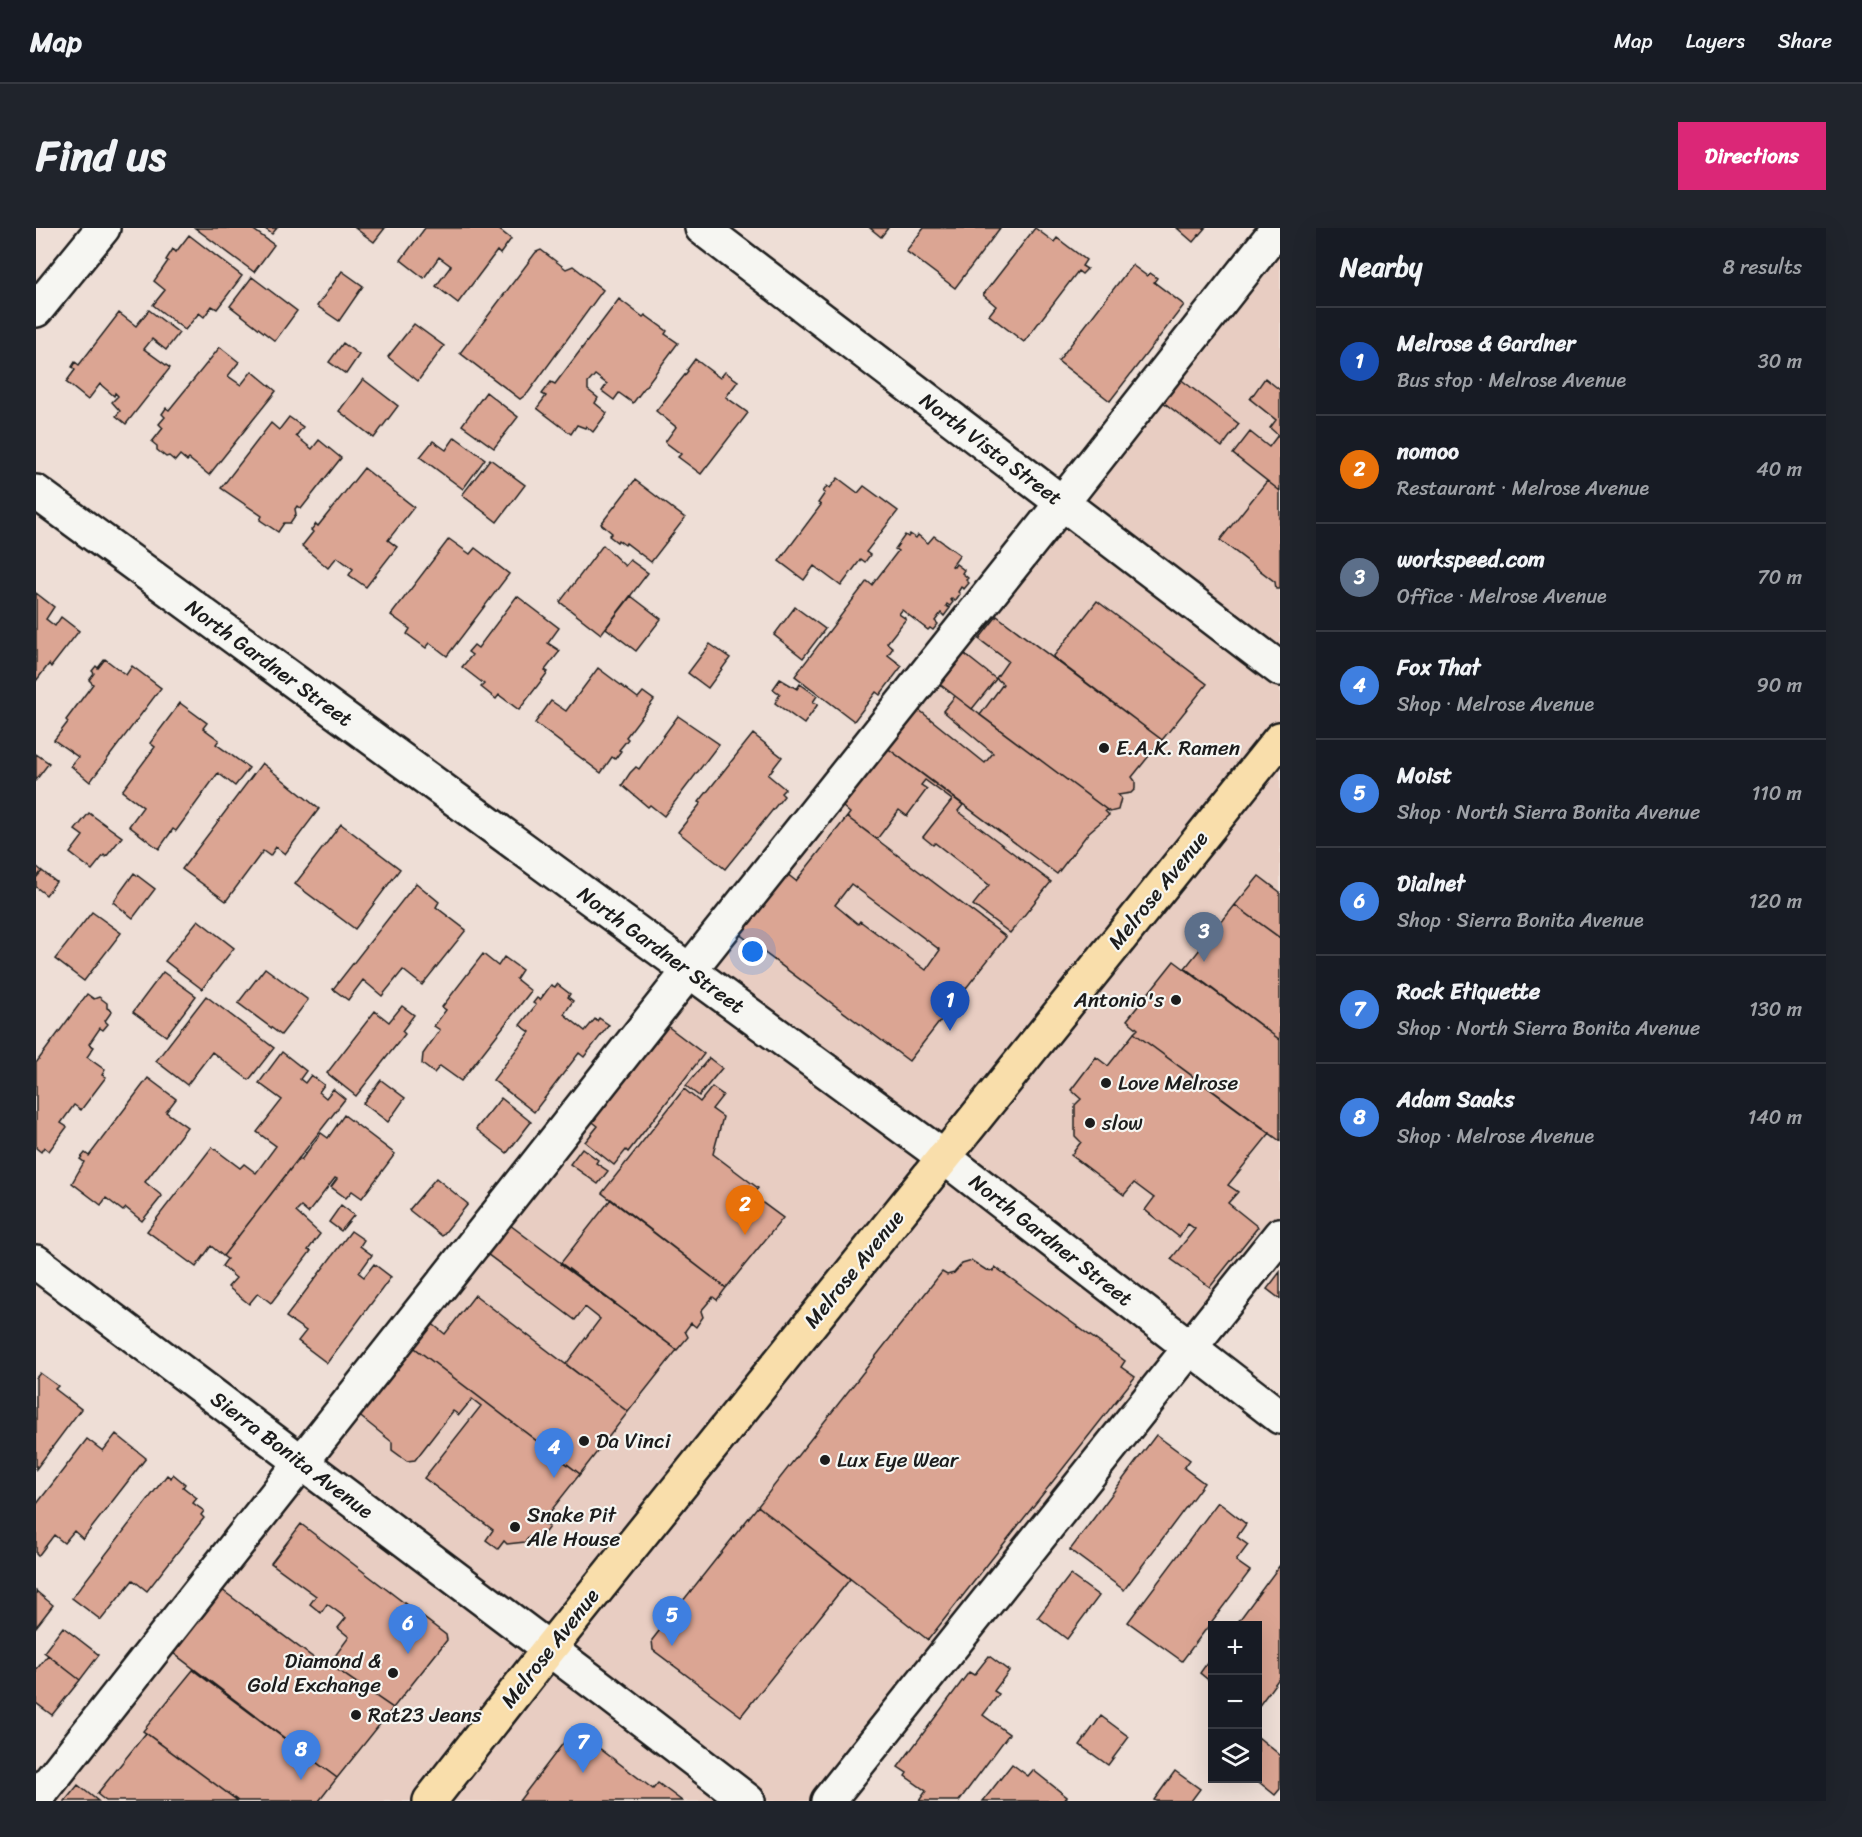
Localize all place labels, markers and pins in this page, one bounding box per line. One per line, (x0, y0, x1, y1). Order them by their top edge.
place label: E.A.K. Ramen (1116, 729, 1240, 767)
marker: E.A.K. Ramen (1097, 741, 1111, 755)
pin: 3 (1184, 912, 1224, 962)
place label: Antonio's (1073, 981, 1164, 1019)
pin: 1 (930, 982, 970, 1031)
marker: Antonio's (1169, 993, 1183, 1007)
place label: Love Melrose (1118, 1064, 1238, 1102)
marker: Love Melrose (1099, 1076, 1113, 1090)
place label: slow (1101, 1104, 1143, 1142)
marker: slow (1083, 1116, 1097, 1130)
pin: 2 (726, 1186, 764, 1235)
place label: Da Vinci (596, 1422, 672, 1460)
pin: 4 (534, 1428, 574, 1478)
marker: Da Vinci (577, 1434, 591, 1448)
place label: Lux Eye Wear (837, 1441, 960, 1479)
marker: Lux Eye Wear (818, 1453, 832, 1467)
place label: Snake Pit Ale House (526, 1496, 620, 1558)
marker: Snake Pit Ale House (508, 1520, 522, 1534)
pin: 5 (652, 1596, 692, 1646)
pin: 6 (388, 1604, 428, 1654)
place label: Diamond & Gold Exchange (248, 1642, 381, 1704)
marker: Diamond & Gold Exchange (386, 1666, 400, 1680)
place label: Rat23 Jeans (368, 1696, 482, 1734)
marker: Rat23 Jeans (349, 1708, 363, 1722)
pin: 7 (564, 1724, 602, 1773)
pin: 8 (282, 1730, 320, 1780)

